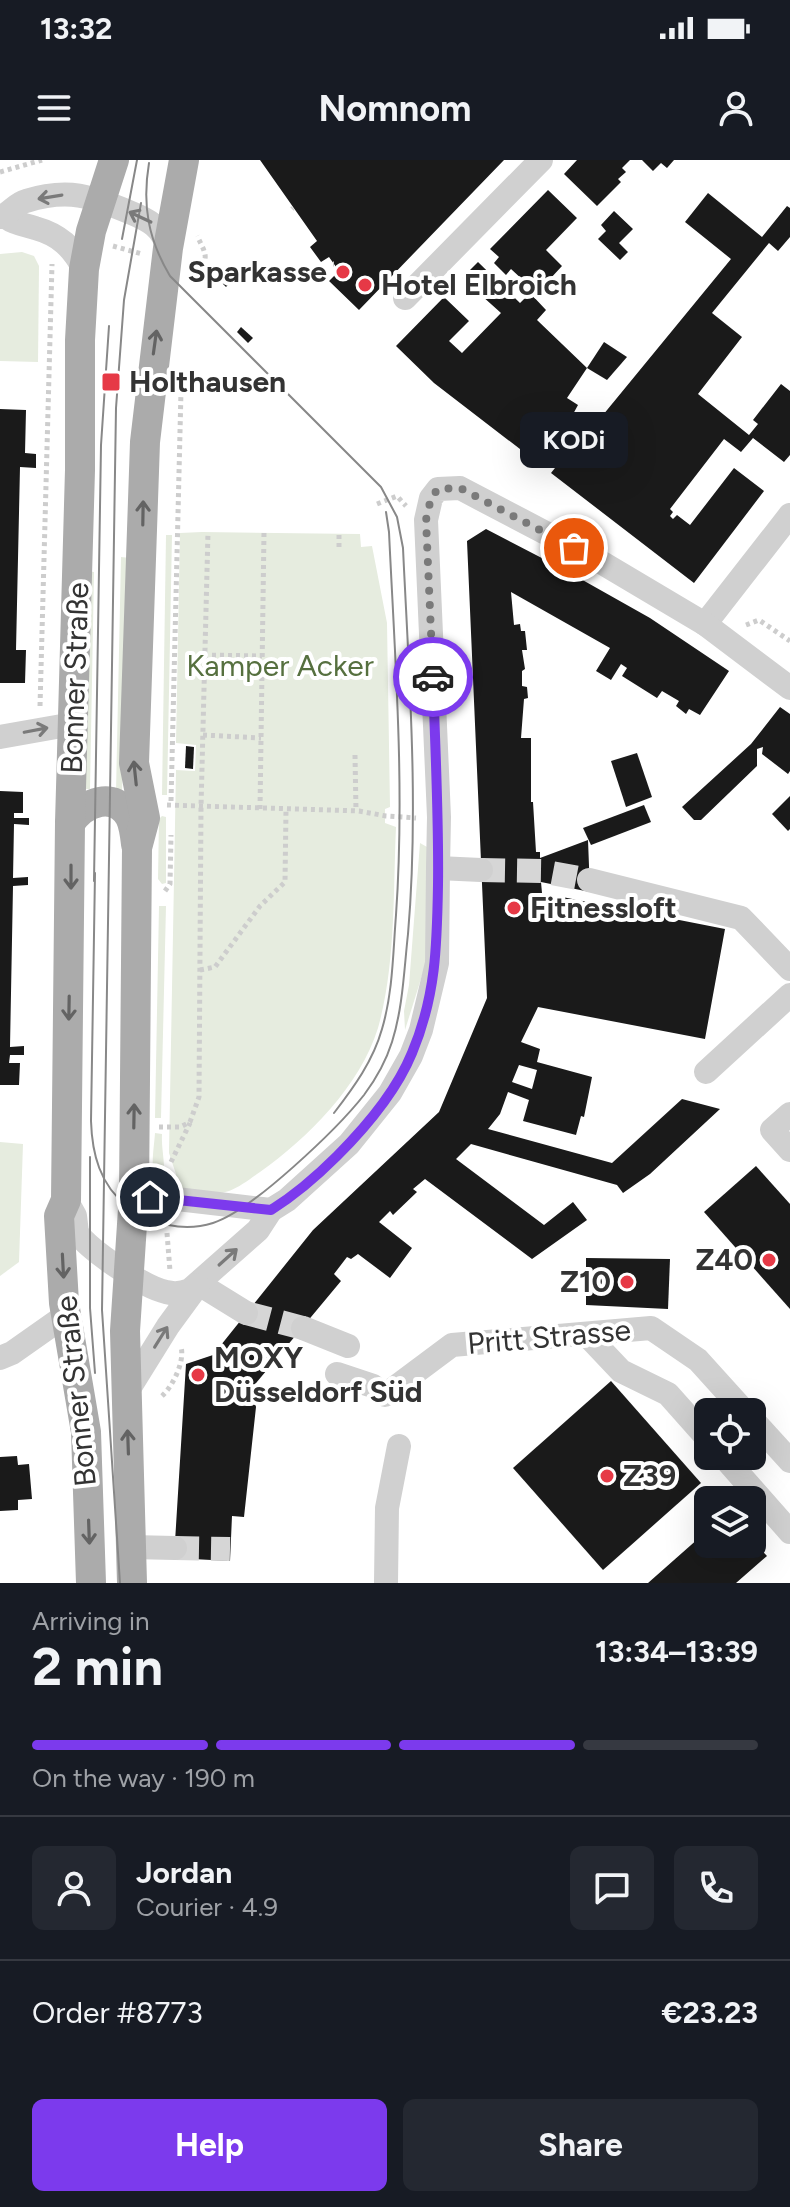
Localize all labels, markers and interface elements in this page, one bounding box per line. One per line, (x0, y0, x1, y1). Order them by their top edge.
text: 13:32 (40, 10, 112, 47)
icon: menu (32, 86, 76, 130)
icon: person (714, 86, 758, 130)
text: Nomnom (319, 87, 471, 130)
one-way arrow (38, 190, 63, 205)
one-way arrow (129, 209, 153, 224)
place label: Sparkasse (188, 253, 327, 290)
marker: Sparkasse (334, 263, 352, 281)
place label: Hotel Elbroich (381, 266, 577, 303)
marker: Hotel Elbroich (356, 276, 374, 294)
one-way arrow (148, 329, 163, 355)
place label: Holthausen (129, 363, 286, 400)
marker: Holthausen (100, 371, 122, 393)
callout: KODi (520, 412, 628, 468)
text: KODi (543, 424, 605, 456)
one-way arrow (136, 500, 151, 527)
pin (540, 514, 608, 582)
icon: bag (552, 526, 596, 570)
street label: Bonner Straße (53, 582, 96, 774)
courier (393, 637, 473, 717)
park label: Kamper Acker (186, 647, 374, 684)
icon: car (411, 655, 455, 699)
one-way arrow (23, 721, 49, 736)
one-way arrow (128, 760, 143, 787)
one-way arrow (63, 863, 79, 890)
place label: Fitnessloft (530, 889, 677, 926)
marker: Fitnessloft (505, 899, 523, 917)
one-way arrow (61, 994, 77, 1021)
one-way arrow (126, 1103, 142, 1130)
pin (116, 1163, 184, 1231)
icon: home (128, 1175, 172, 1219)
place label: Z40 (696, 1241, 753, 1278)
one-way arrow (218, 1249, 238, 1267)
marker: Z40 (760, 1251, 778, 1269)
one-way arrow (55, 1252, 70, 1279)
place label: Z10 (560, 1263, 611, 1300)
marker: Z10 (618, 1273, 636, 1291)
street label: Bonner Straße (47, 1294, 104, 1488)
street label: Pritt Strasse (466, 1311, 632, 1362)
one-way arrow (154, 1326, 170, 1349)
place label: MOXY Düsseldorf Süd (214, 1339, 423, 1410)
marker: MOXY Düsseldorf Süd (189, 1366, 207, 1384)
map controls (694, 1398, 766, 1558)
button: locate (694, 1398, 766, 1470)
one-way arrow (121, 1429, 136, 1456)
place label: Z39 (623, 1457, 676, 1494)
marker: Z39 (598, 1467, 616, 1485)
button: layers (694, 1486, 766, 1558)
one-way arrow (82, 1518, 97, 1545)
text: Arriving in (32, 1605, 150, 1637)
text: 13:34–13:39 (595, 1633, 758, 1670)
text: 2 min (32, 1636, 163, 1698)
text: On the way · 190 m (32, 1762, 255, 1794)
button: person (32, 1846, 116, 1930)
button: chat (570, 1846, 654, 1930)
button: phone (674, 1846, 758, 1930)
text: Jordan (136, 1854, 232, 1891)
text: Courier · 4.9 (136, 1891, 278, 1923)
text: Order #8773 (32, 1994, 203, 2031)
text: €23.23 (662, 1994, 758, 2031)
button: Help (32, 2099, 387, 2191)
button: Share (403, 2099, 758, 2191)

